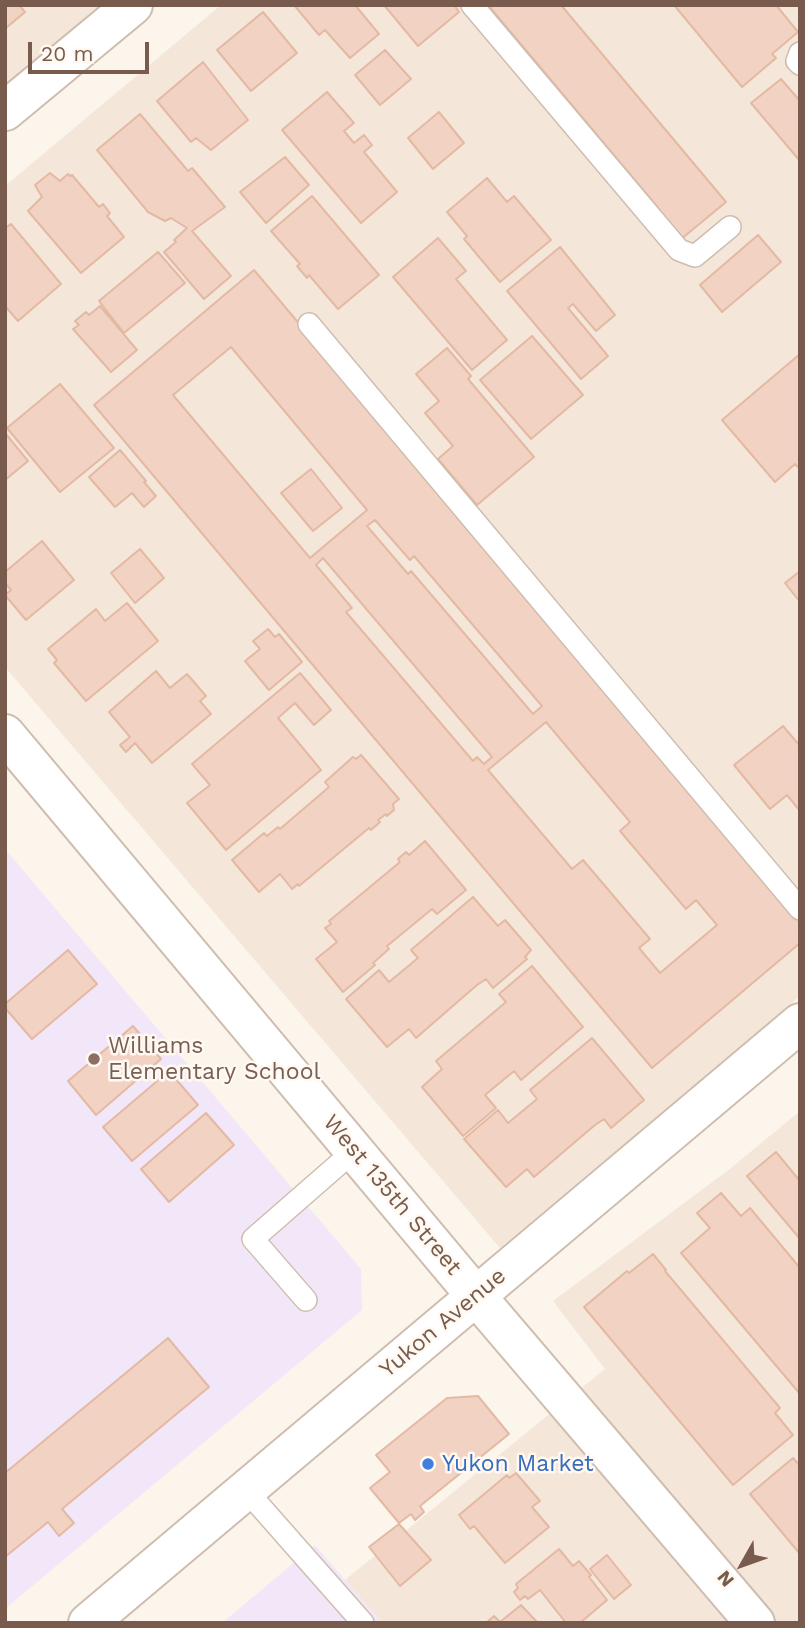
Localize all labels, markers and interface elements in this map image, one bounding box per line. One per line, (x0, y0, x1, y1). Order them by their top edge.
scale bar (32, 28, 152, 72)
text: 20 m (41, 41, 93, 66)
place label: Williams Elementary School (108, 1032, 320, 1086)
marker: Williams Elementary School (86, 1051, 102, 1067)
street label: West 135th Street (317, 1109, 467, 1281)
street label: Yukon Avenue (374, 1262, 512, 1384)
place label: Yukon Market (442, 1450, 594, 1478)
marker: Yukon Market (420, 1456, 436, 1472)
north arrow (707, 1530, 777, 1600)
text: N (712, 1566, 739, 1592)

